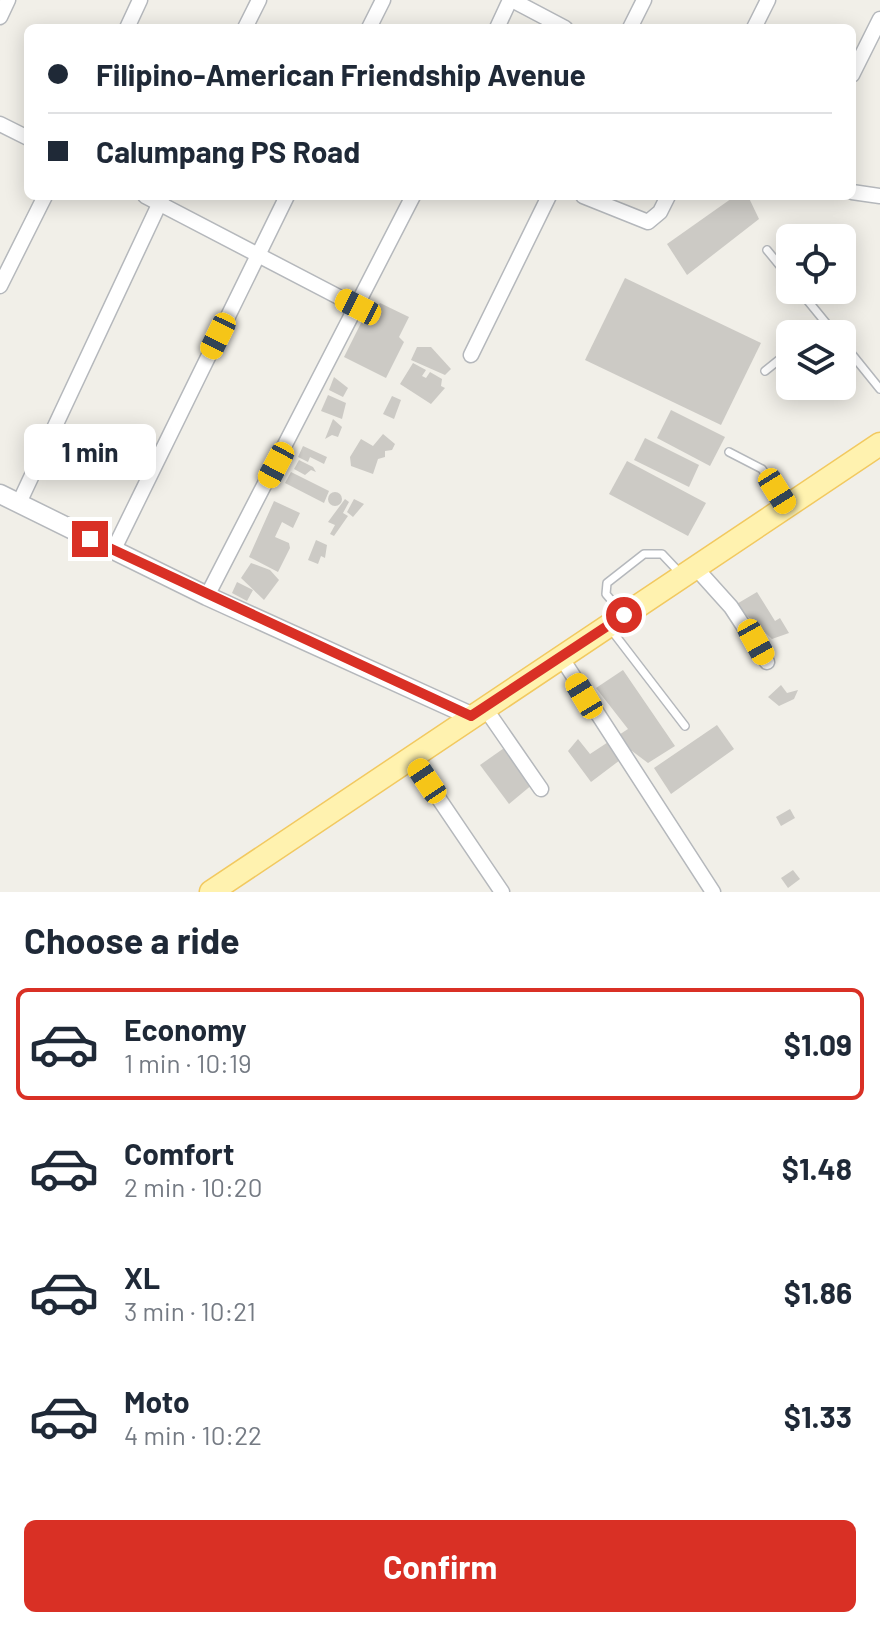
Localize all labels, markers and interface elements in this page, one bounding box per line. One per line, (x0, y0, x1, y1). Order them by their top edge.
text: Filipino-American Friendship Avenue (96, 56, 586, 92)
text: Calumpang PS Road (96, 133, 360, 169)
map controls (776, 224, 856, 400)
button: locate (776, 224, 856, 304)
car (331, 285, 385, 329)
car (197, 309, 239, 363)
button: layers (776, 320, 856, 400)
callout: 1 min (24, 423, 156, 479)
text: 1 min (62, 436, 118, 467)
car (254, 438, 298, 492)
car (754, 464, 800, 518)
route end (72, 521, 108, 557)
route start (606, 597, 642, 633)
car (734, 615, 778, 669)
car (561, 669, 607, 723)
car (404, 754, 450, 808)
text: Choose a ride (24, 918, 240, 961)
icon: car (28, 1008, 100, 1080)
text: Economy (124, 1011, 247, 1047)
text: $1.09 (784, 1026, 852, 1062)
text: 1 min · 10:19 (124, 1047, 252, 1078)
icon: car (28, 1132, 100, 1204)
text: Comfort (124, 1135, 234, 1171)
text: $1.48 (782, 1150, 852, 1186)
text: 2 min · 10:20 (124, 1171, 262, 1202)
icon: car (28, 1256, 100, 1328)
text: XL (124, 1259, 160, 1295)
text: $1.86 (784, 1274, 852, 1310)
text: 3 min · 10:21 (124, 1295, 256, 1326)
icon: car (28, 1380, 100, 1452)
text: Moto (124, 1383, 190, 1419)
text: $1.33 (784, 1398, 852, 1434)
text: 4 min · 10:22 (124, 1419, 262, 1450)
button: Confirm (24, 1520, 856, 1612)

